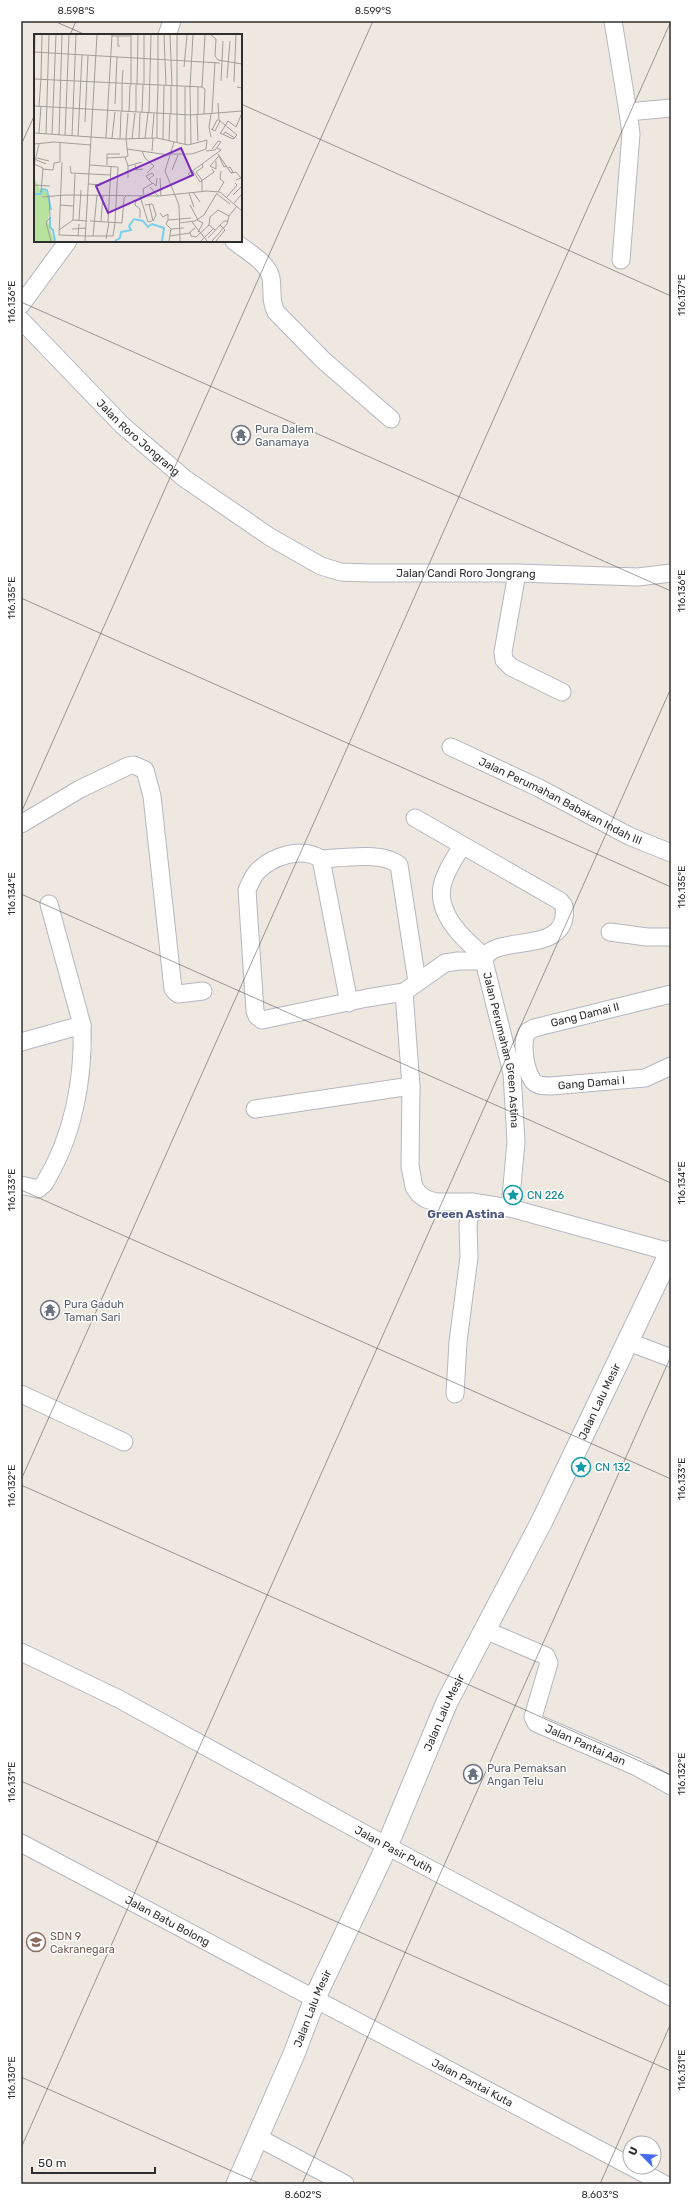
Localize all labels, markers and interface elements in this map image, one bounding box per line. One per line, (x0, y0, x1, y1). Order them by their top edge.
text: 8.598°S (57, 5, 95, 17)
text: 8.599°S (355, 5, 391, 17)
inset map (34, 34, 242, 242)
text: 116.137°E (676, 274, 688, 316)
text: 116.136°E (6, 281, 18, 323)
street label: Jalan Roro Jongrang (94, 396, 183, 478)
place label: Pura Dalem Ganamaya (255, 423, 314, 449)
temple icon: Pura Dalem Ganamaya (230, 424, 252, 446)
street label: Jalan Candi Roro Jongrang (396, 566, 536, 580)
text: 116.136°E (676, 570, 688, 612)
text: 116.135°E (6, 577, 18, 619)
street label: Jalan Perumahan Babakan Indah III (477, 754, 644, 847)
text: 116.135°E (676, 866, 688, 908)
text: 116.134°E (6, 873, 18, 915)
street label: Jalan Perumahan Green Astina (481, 971, 522, 1128)
street label: Gang Damai II (549, 1000, 621, 1030)
street label: Gang Damai I (557, 1073, 626, 1092)
text: 116.134°E (676, 1162, 688, 1204)
text: 116.133°E (6, 1169, 18, 1211)
place icon: CN 226 (502, 1184, 524, 1206)
place label: CN 226 (527, 1189, 565, 1202)
district label: Green Astina (427, 1207, 505, 1221)
place label: Pura Gaduh Taman Sari (64, 1298, 124, 1324)
temple icon: Pura Gaduh Taman Sari (39, 1299, 61, 1321)
street label: Jalan Lalu Mesir (575, 1360, 623, 1441)
place icon: CN 132 (570, 1456, 592, 1478)
text: 116.133°E (676, 1458, 688, 1500)
place label: CN 132 (595, 1461, 630, 1474)
text: 116.132°E (6, 1465, 18, 1507)
street label: Jalan Lalu Mesir (421, 1671, 467, 1753)
street label: Jalan Pantai Aan (543, 1721, 628, 1768)
text: 116.132°E (676, 1753, 688, 1795)
text: 116.131°E (6, 1762, 18, 1802)
place label: Pura Pemaksan Angan Telu (487, 1762, 566, 1788)
temple icon: Pura Pemaksan Angan Telu (462, 1763, 484, 1785)
street label: Jalan Pasir Putih (353, 1823, 435, 1876)
street label: Jalan Batu Bolong (123, 1893, 212, 1949)
place label: SDN 9 Cakranegara (50, 1930, 115, 1956)
school or university icon: SDN 9 Cakranegara (25, 1931, 47, 1953)
street label: Jalan Lalu Mesir (291, 1967, 334, 2049)
text: 116.131°E (676, 2050, 688, 2090)
text: 116.130°E (6, 2056, 18, 2100)
street label: Jalan Pantai Kuta (430, 2056, 515, 2109)
north arrow (622, 2135, 662, 2175)
text: U (626, 2145, 641, 2157)
scale bar (32, 2149, 155, 2175)
text: 50 m (38, 2156, 66, 2170)
text: 8.602°S (284, 2189, 322, 2201)
text: 8.603°S (581, 2189, 619, 2201)

